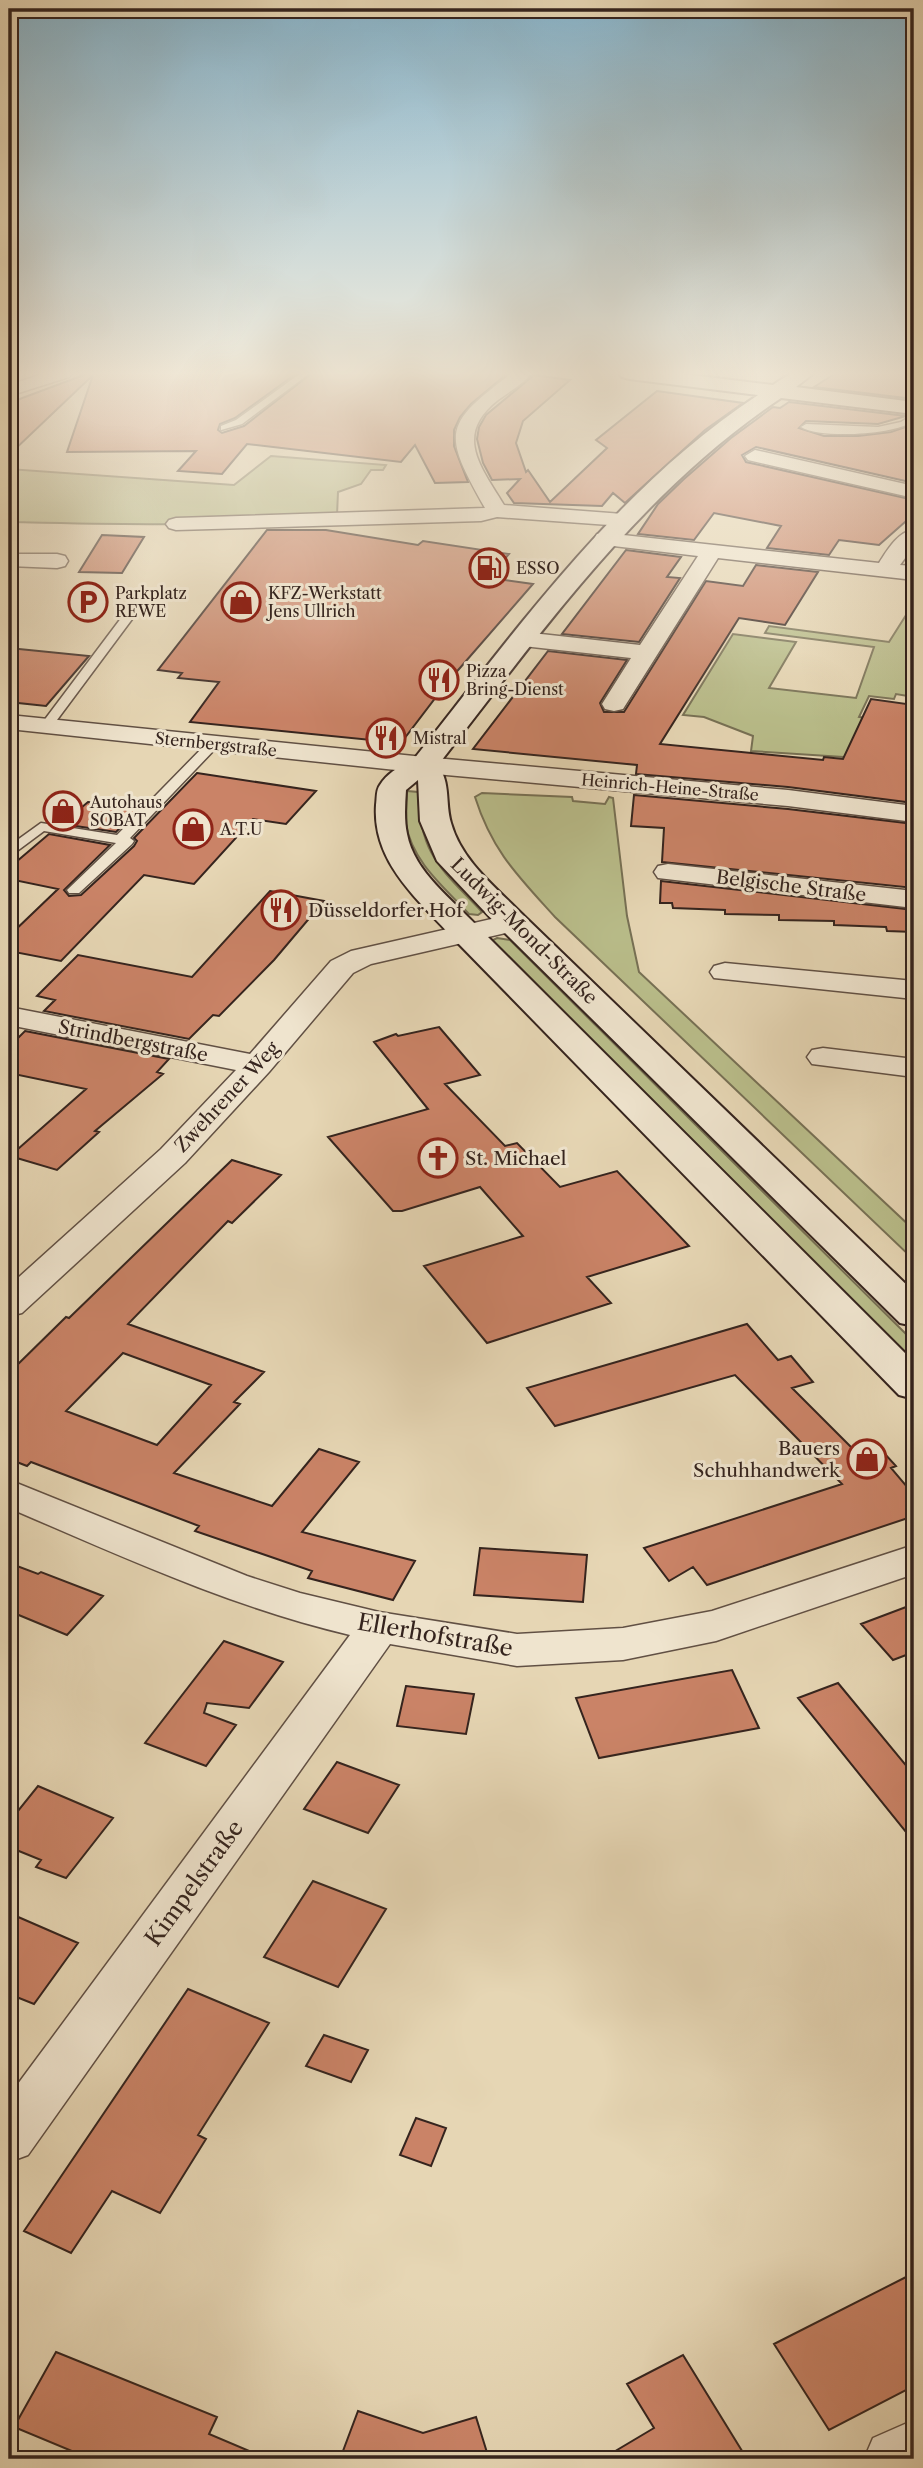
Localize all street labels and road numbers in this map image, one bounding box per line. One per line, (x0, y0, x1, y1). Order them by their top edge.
street label: Sternbergstraße (154, 728, 278, 760)
street label: Heinrich-Heine-Straße (580, 769, 760, 805)
street label: Ludwig-Mond-Straße (446, 853, 602, 1009)
street label: Belgische Straße (715, 865, 867, 907)
street label: Strindbergstraße (56, 1015, 210, 1067)
street label: Zwehrener Weg (170, 1036, 285, 1157)
street label: Ellerhofstraße (355, 1608, 515, 1662)
street label: Kimpelstraße (139, 1815, 249, 1951)

